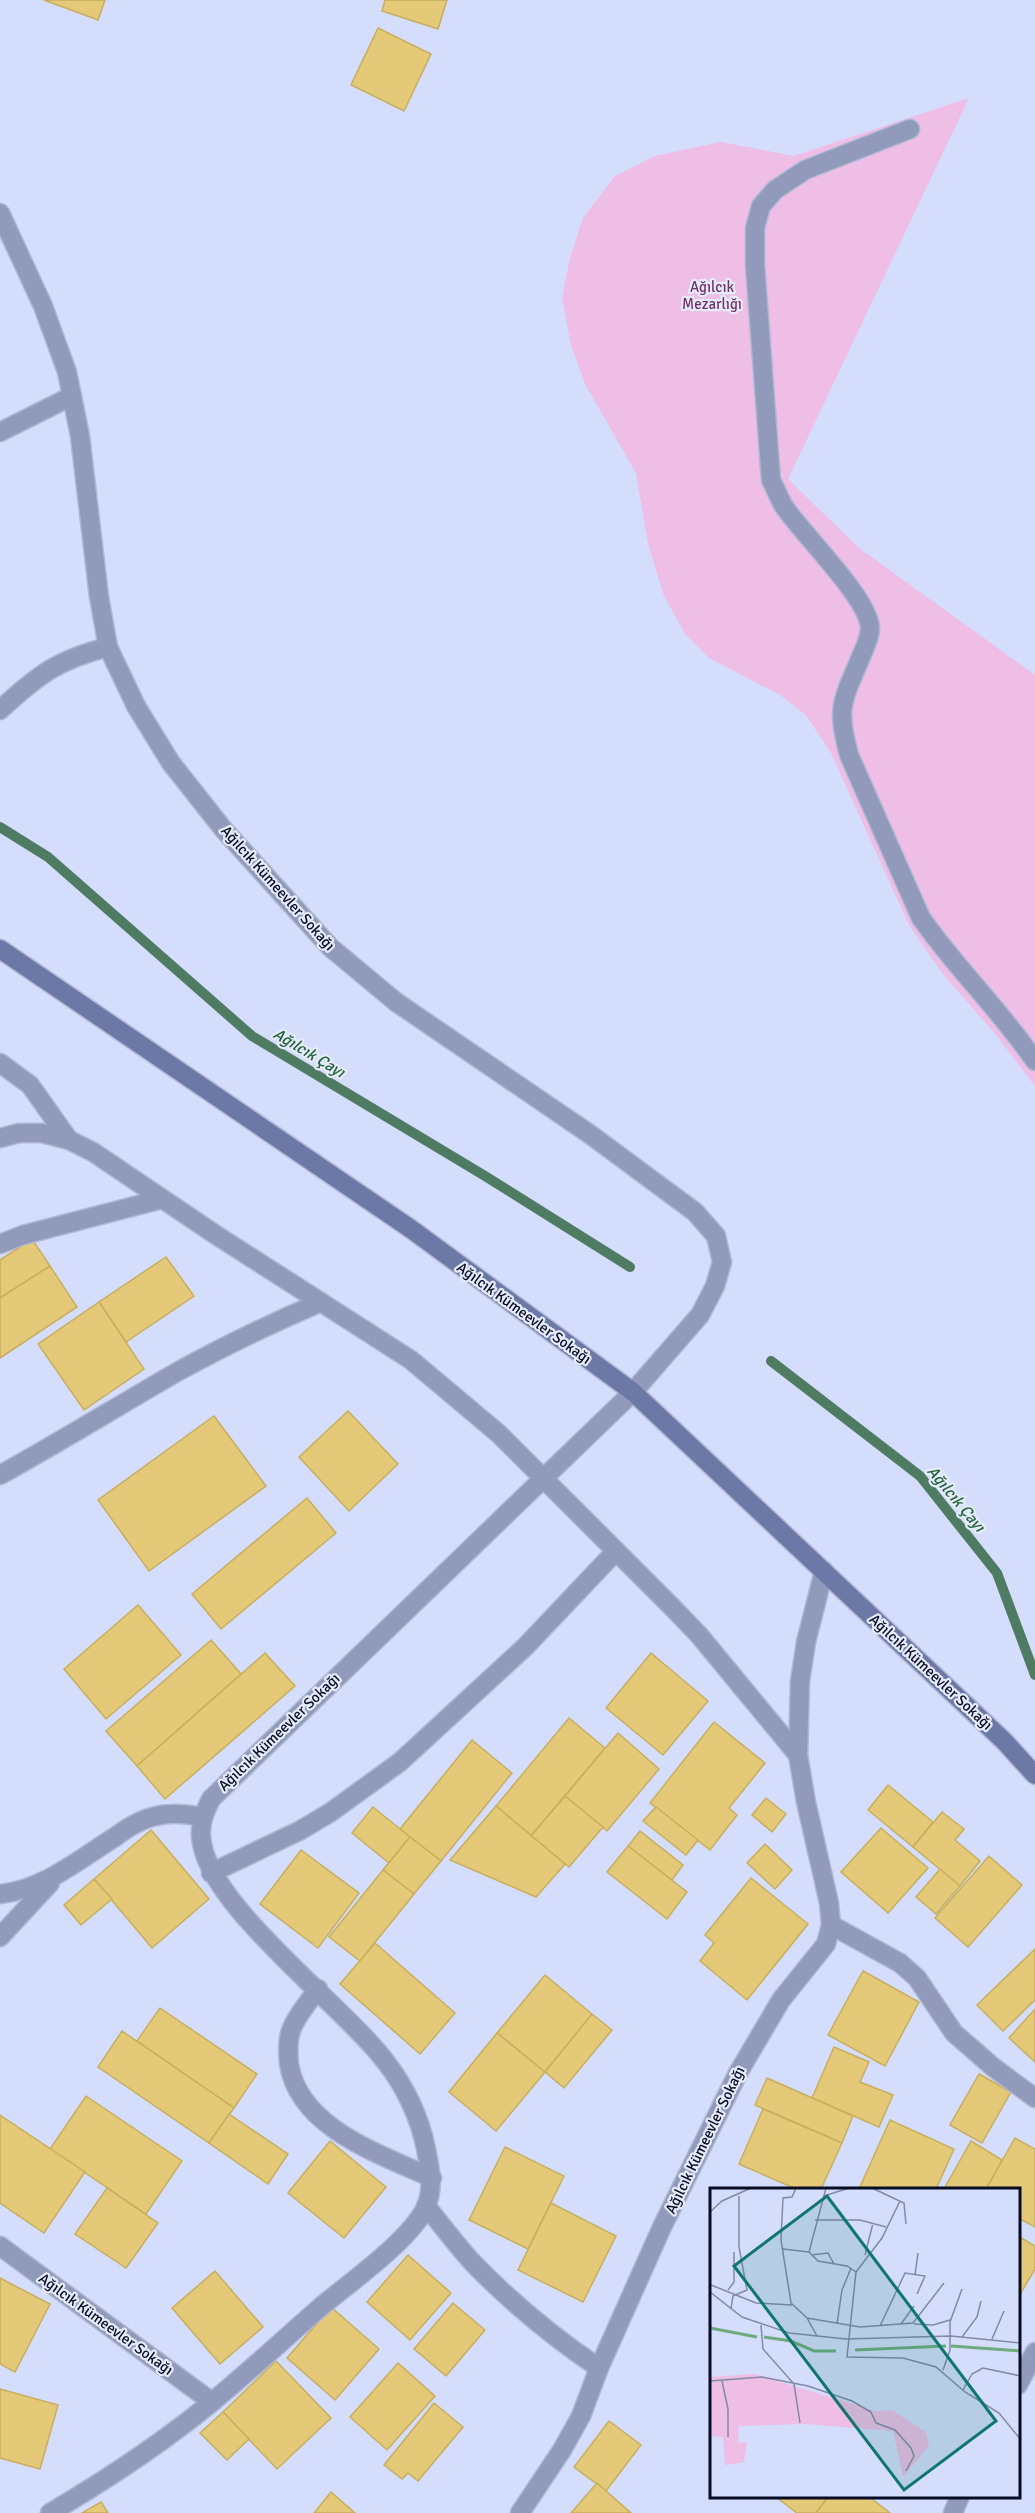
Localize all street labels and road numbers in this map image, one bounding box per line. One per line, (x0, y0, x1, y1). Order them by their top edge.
street label: Ağılcık Kümeevler Sokağı (217, 822, 339, 954)
street label: Ağılcık Kümeevler Sokağı (453, 1258, 595, 1368)
street label: Ağılcık Kümeevler Sokağı (866, 1610, 996, 1734)
street label: Ağılcık Kümeevler Sokağı (215, 1669, 343, 1795)
street label: Ağılcık Kümeevler Sokağı (661, 2063, 749, 2217)
street label: Ağılcık Kümeevler Sokağı (35, 2269, 177, 2379)

